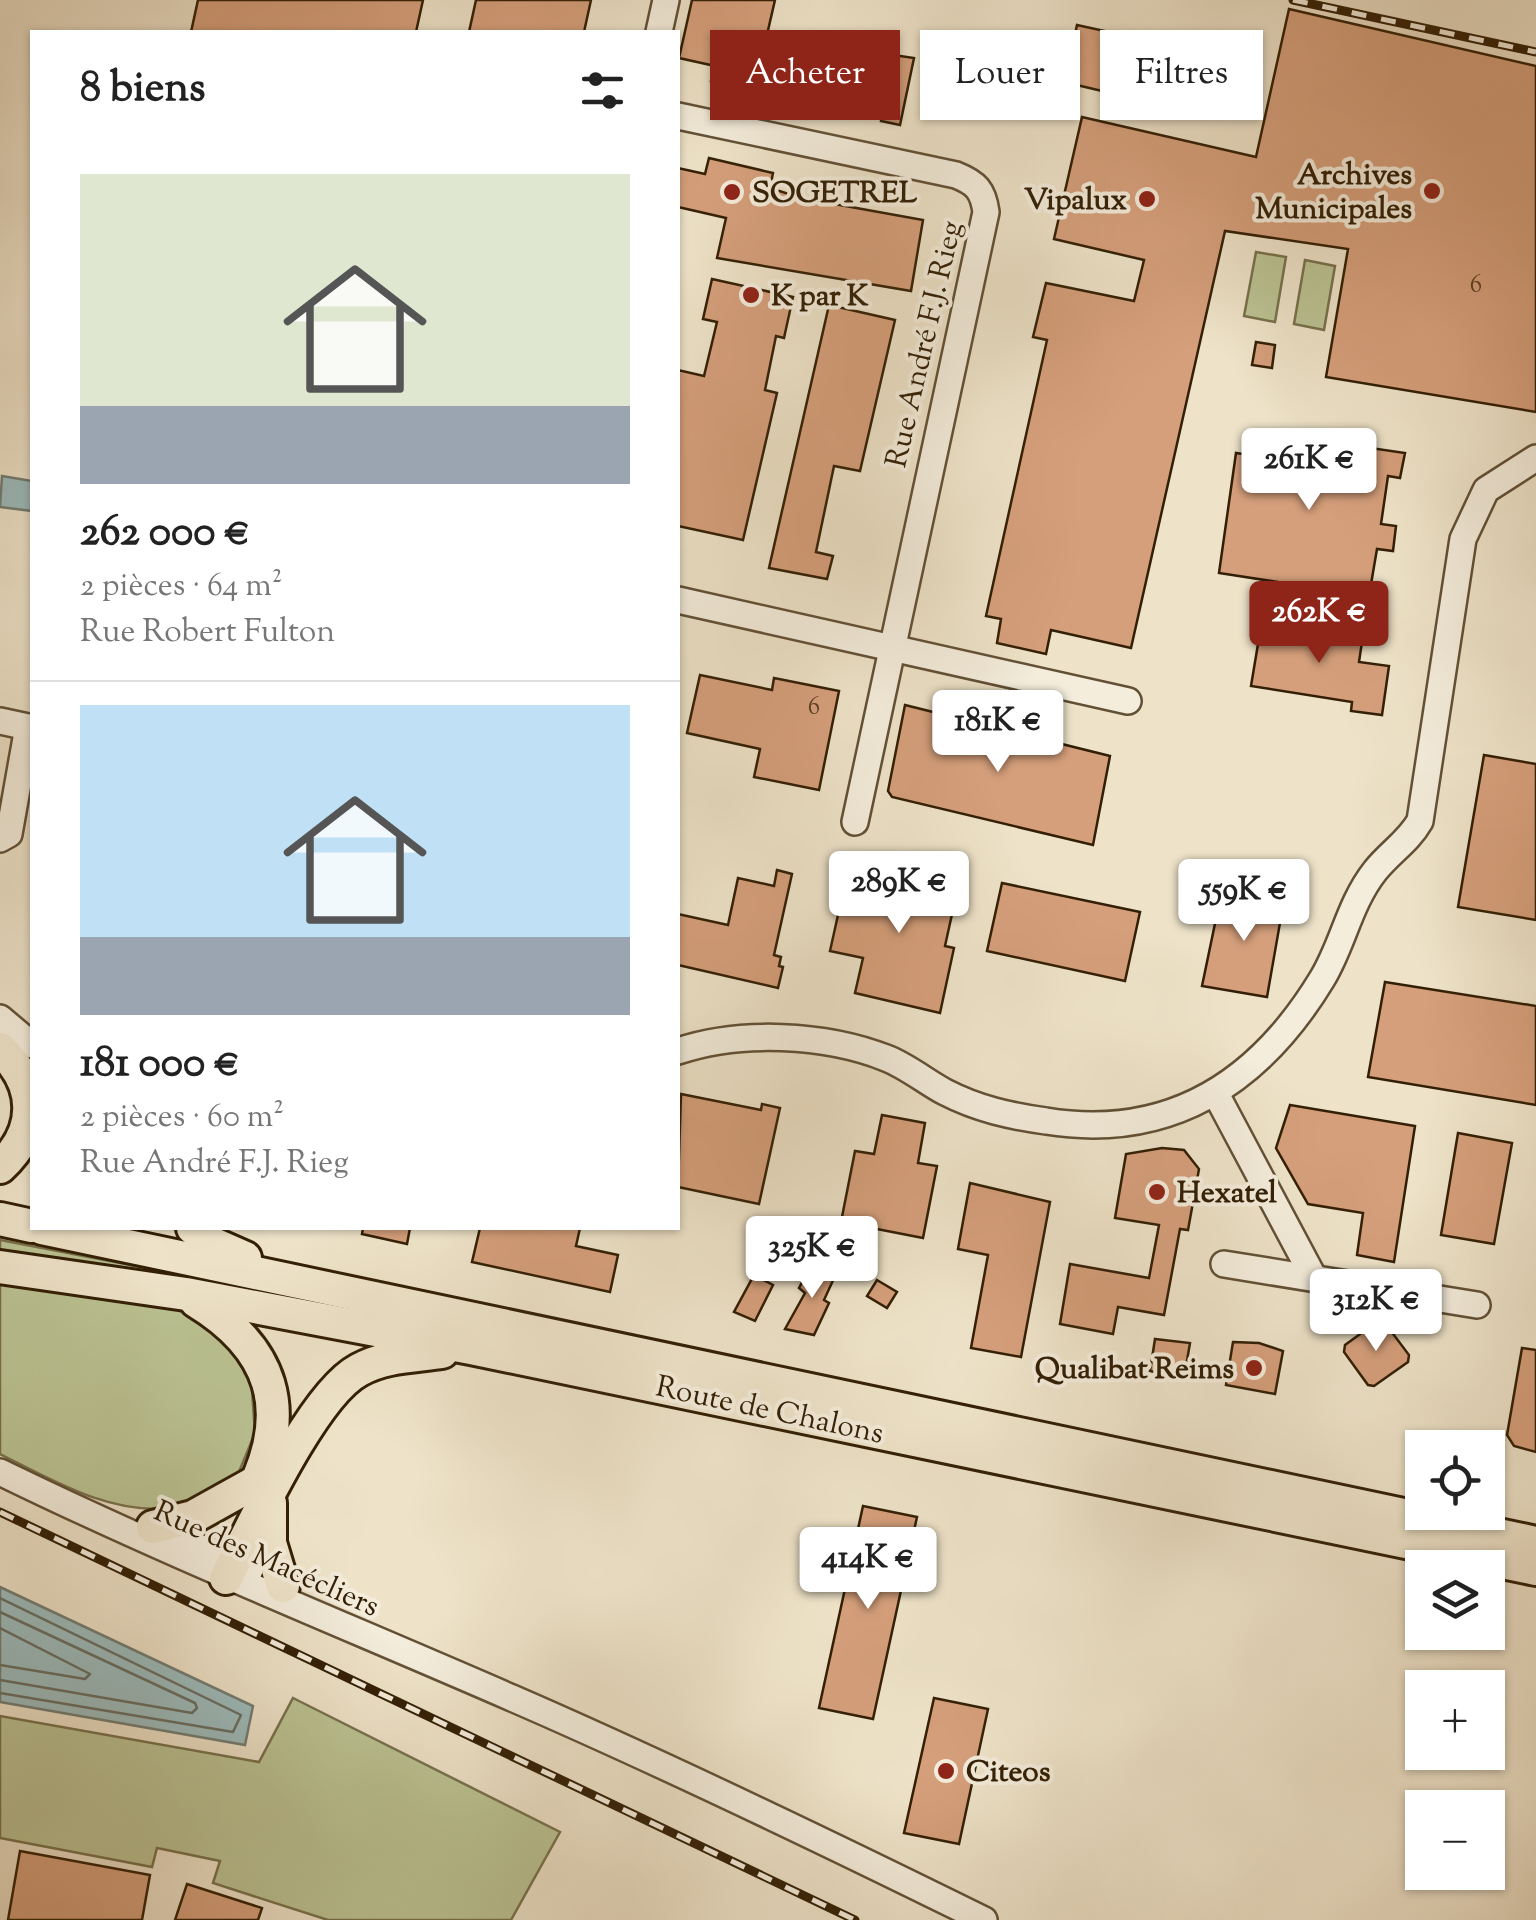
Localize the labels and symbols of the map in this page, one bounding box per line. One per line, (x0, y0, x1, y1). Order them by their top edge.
place label: Archives Municipales (1255, 155, 1412, 232)
place label: SOGETREL (752, 173, 917, 216)
place label: Vipalux (1024, 180, 1128, 223)
marker: Archives Municipales (1421, 180, 1443, 202)
marker: SOGETREL (721, 181, 743, 203)
marker: Vipalux (1136, 188, 1158, 210)
street label: Rue André F.J. Rieg (876, 217, 975, 472)
house number: 6 (1470, 268, 1482, 304)
place label: K par K (771, 276, 869, 319)
marker: K par K (740, 284, 762, 306)
pin: 261K € (1228, 428, 1390, 513)
pin: 262K € (1238, 581, 1400, 666)
house number: 6 (808, 690, 820, 726)
pin: 181K € (917, 690, 1079, 775)
pin: 289K € (818, 851, 980, 936)
pin: 559K € (1163, 859, 1325, 944)
place label: Hexatel (1177, 1173, 1277, 1216)
marker: Hexatel (1146, 1181, 1168, 1203)
pin: 325K € (731, 1216, 893, 1301)
pin: 312K € (1295, 1269, 1457, 1354)
place label: Qualibat Reims (1035, 1349, 1234, 1392)
marker: Qualibat Reims (1243, 1357, 1265, 1379)
street label: Route de Chalons (652, 1366, 887, 1457)
street label: Rue des Macécliers (146, 1491, 386, 1629)
pin: 414K € (787, 1527, 949, 1612)
place label: Citeos (966, 1752, 1051, 1795)
marker: Citeos (935, 1760, 957, 1782)

